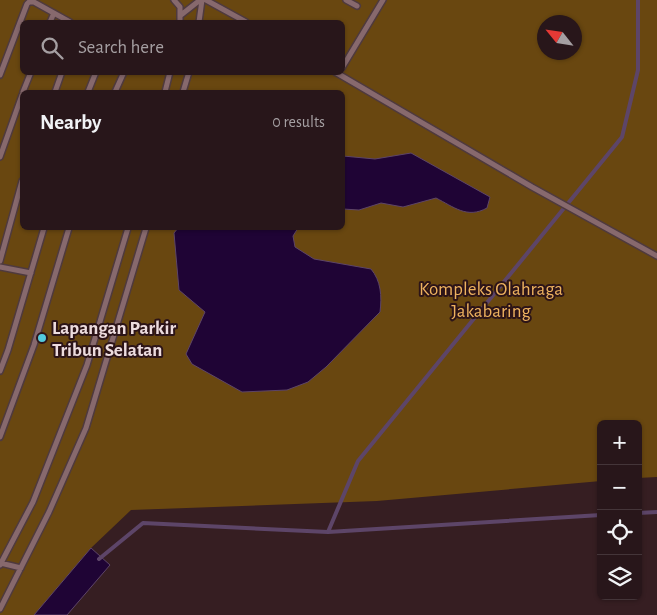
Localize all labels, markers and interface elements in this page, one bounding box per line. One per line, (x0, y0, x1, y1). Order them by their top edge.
north arrow (537, 15, 582, 60)
search box (20, 20, 345, 75)
icon: search (38, 34, 66, 62)
text: Search here (78, 38, 164, 57)
text: Nearby (40, 112, 101, 133)
text: 0 results (272, 114, 325, 130)
park label: Kompleks Olahraga Jakabaring (419, 280, 563, 321)
place label: Lapangan Parkir Tribun Selatan (52, 319, 176, 360)
marker: Lapangan Parkir Tribun Selatan (36, 332, 48, 344)
map controls (597, 420, 642, 600)
button: + (597, 420, 642, 465)
button: − (597, 465, 642, 510)
button: locate (597, 510, 642, 555)
button: layers (597, 555, 642, 600)

